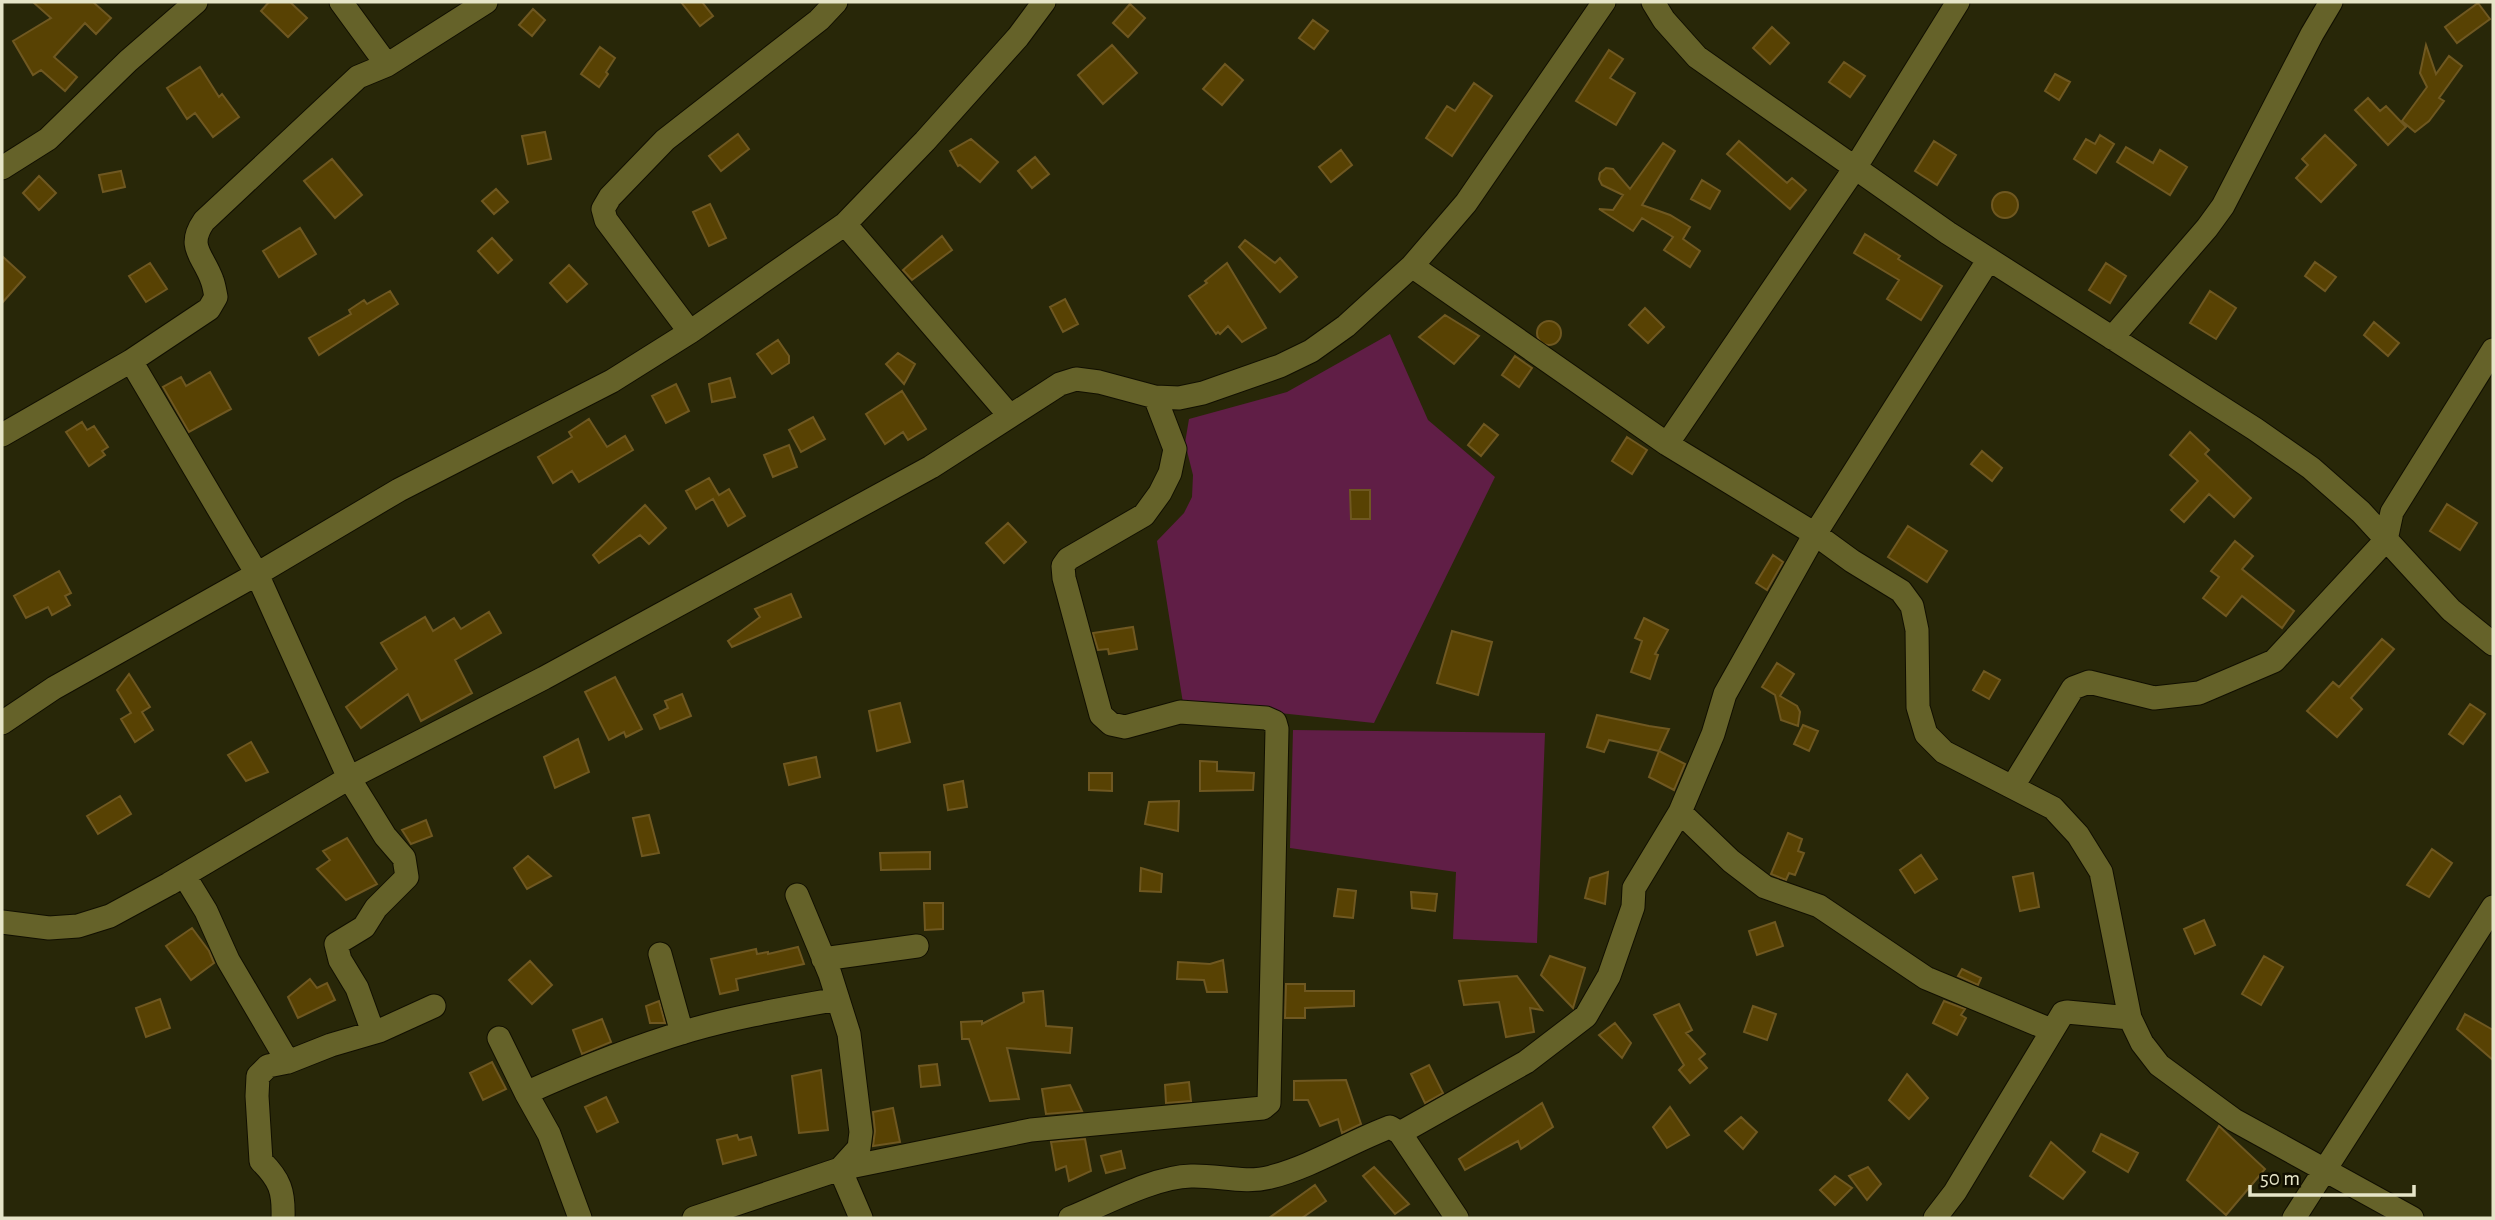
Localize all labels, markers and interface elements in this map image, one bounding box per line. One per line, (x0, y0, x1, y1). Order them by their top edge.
scale bar (2250, 1154, 2414, 1198)
text: 50 m (2260, 1168, 2300, 1189)

